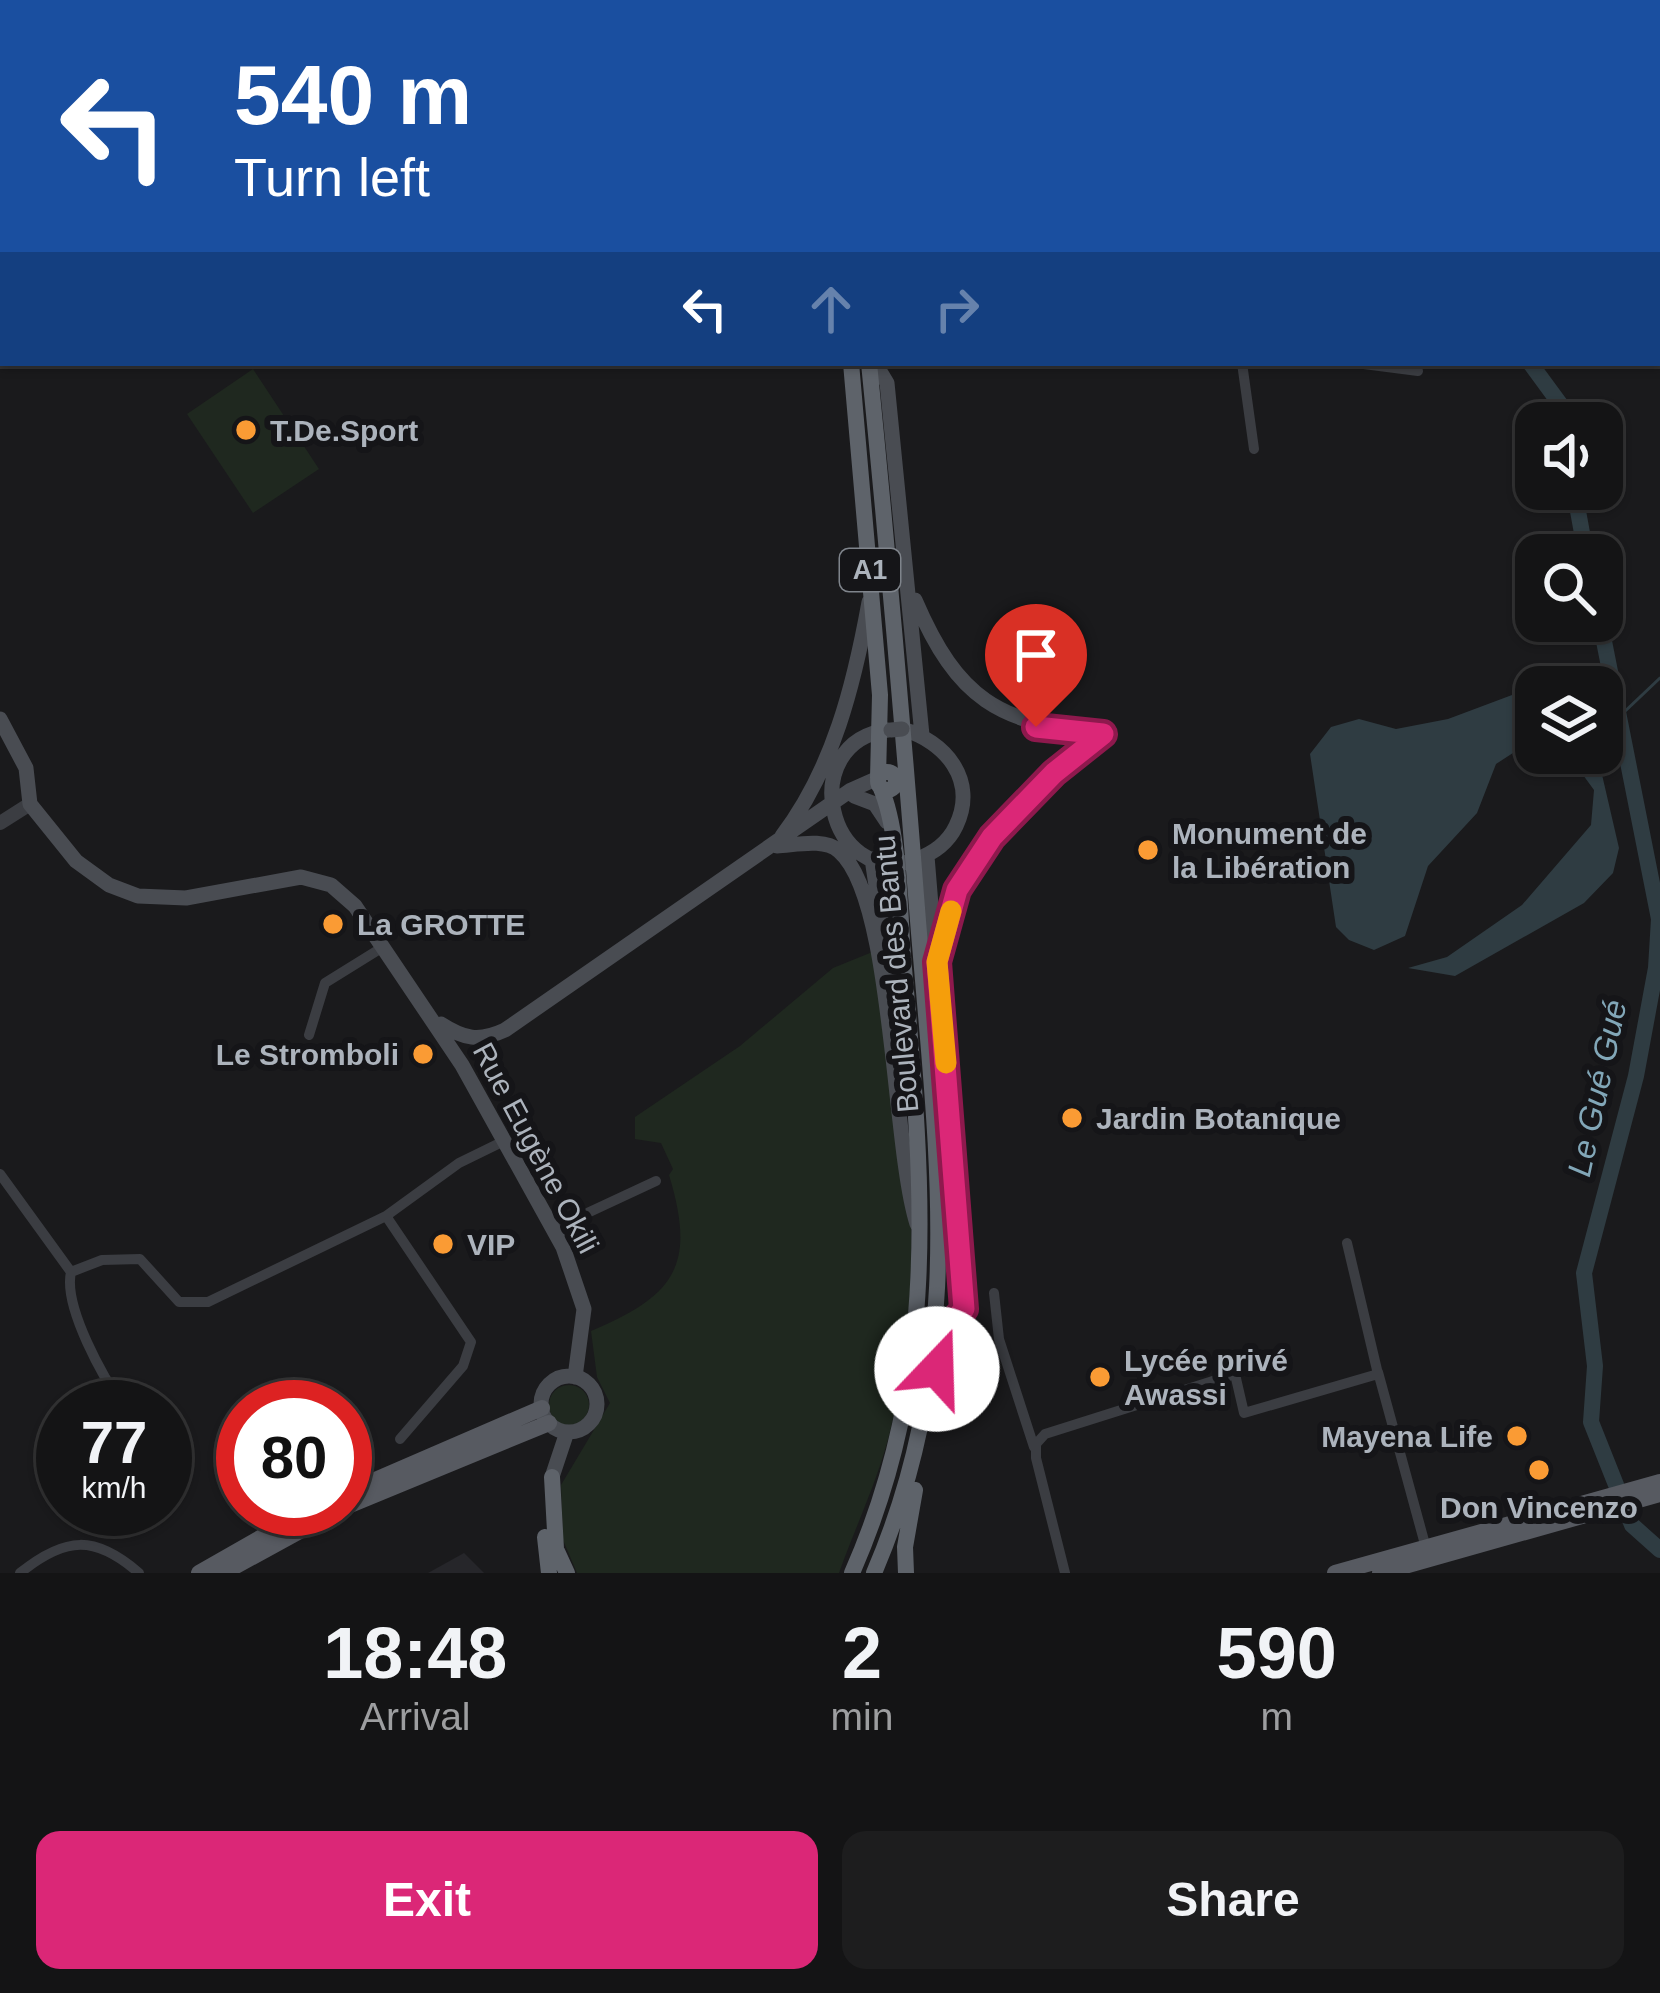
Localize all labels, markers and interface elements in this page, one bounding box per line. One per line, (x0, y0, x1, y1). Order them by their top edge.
icon: left (36, 48, 192, 204)
text: 540 m (234, 48, 472, 142)
text: Turn left (234, 147, 430, 207)
icon: left (672, 276, 738, 342)
icon: ahead (798, 276, 864, 342)
icon: right (924, 276, 990, 342)
map controls (1515, 402, 1623, 774)
button: sound (1515, 402, 1623, 510)
place label: T.De.Sport (270, 414, 418, 447)
marker: T.De.Sport (233, 417, 259, 443)
button: search (1515, 534, 1623, 642)
road number: A1 (840, 549, 900, 591)
pin (985, 604, 1087, 727)
icon: arrive (1003, 622, 1069, 688)
button: layers (1515, 666, 1623, 774)
place label: Monument de la Libération (1172, 817, 1367, 884)
street label: Boulevard des Bantu (867, 834, 925, 1114)
marker: Monument de la Libération (1135, 837, 1161, 863)
place label: La GROTTE (357, 908, 525, 941)
marker: La GROTTE (320, 911, 346, 937)
water label: Le Gué Gué (1560, 996, 1634, 1180)
street label: Rue Eugène Okili (467, 1037, 605, 1259)
place label: Le Stromboli (216, 1038, 399, 1071)
marker: Le Stromboli (410, 1041, 436, 1067)
place label: Jardin Botanique (1096, 1102, 1341, 1135)
marker: Jardin Botanique (1059, 1105, 1085, 1131)
place label: VIP (467, 1228, 515, 1261)
marker: VIP (430, 1231, 456, 1257)
position arrow (874, 1306, 1000, 1432)
place label: Lycée privé Awassi (1124, 1344, 1288, 1411)
marker: Lycée privé Awassi (1087, 1364, 1113, 1390)
speed limit sign: 80 (216, 1380, 372, 1536)
text: 77 (81, 1409, 147, 1476)
place label: Mayena Life (1321, 1420, 1493, 1453)
marker: Mayena Life (1504, 1423, 1530, 1449)
marker: Don Vincenzo (1526, 1457, 1552, 1483)
text: km/h (81, 1471, 147, 1504)
place label: Don Vincenzo (1440, 1491, 1638, 1524)
text: 18:48 (323, 1613, 507, 1693)
text: 2 (842, 1613, 882, 1693)
text: 590 (1217, 1613, 1337, 1693)
text: Arrival (360, 1695, 471, 1738)
text: min (831, 1695, 893, 1738)
text: m (1260, 1695, 1293, 1738)
button: Exit (36, 1831, 818, 1969)
button: Share (842, 1831, 1624, 1969)

